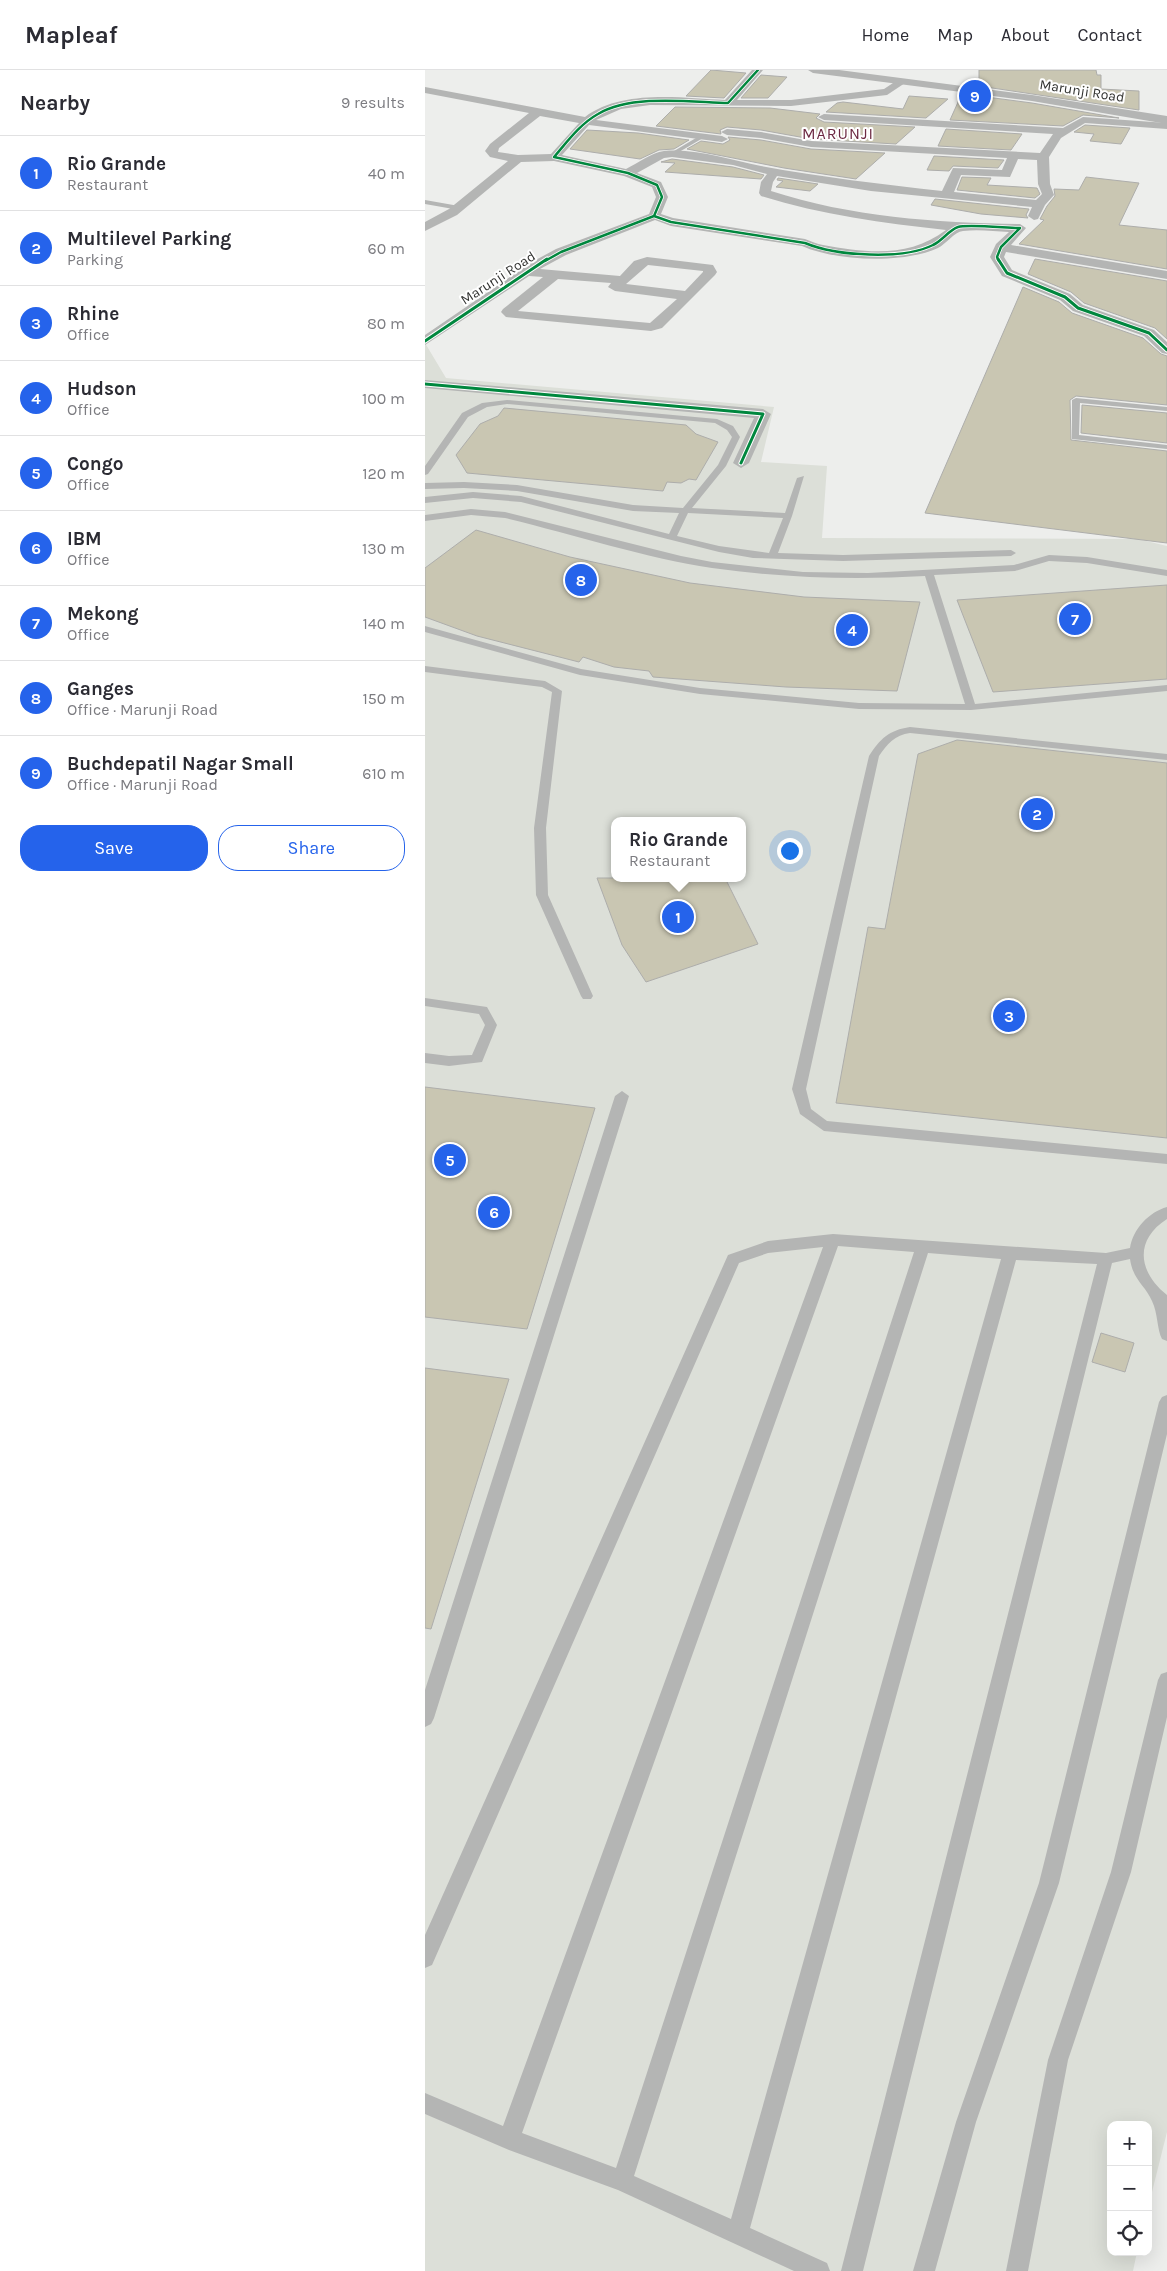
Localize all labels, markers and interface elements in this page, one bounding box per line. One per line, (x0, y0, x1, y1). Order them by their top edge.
text: Mapleaf (25, 21, 118, 49)
text: Home (861, 24, 909, 46)
text: Map (937, 24, 973, 46)
text: About (1001, 24, 1050, 46)
text: Contact (1078, 24, 1142, 46)
street label: Marunji Road (1038, 76, 1126, 106)
pin: 9 (959, 77, 991, 115)
text: Nearby (20, 91, 90, 115)
text: 9 results (341, 93, 405, 112)
district label: MARUNJI (802, 124, 874, 143)
text: Rio Grande (67, 153, 166, 175)
text: 1 (33, 164, 39, 183)
text: 40 m (368, 164, 405, 183)
text: Restaurant (67, 175, 148, 194)
text: Multilevel Parking (67, 228, 231, 250)
text: 2 (31, 239, 41, 258)
text: 60 m (368, 239, 405, 258)
street label: Marunji Road (457, 248, 539, 308)
text: Parking (67, 250, 123, 269)
text: Rhine (67, 303, 119, 325)
text: 3 (31, 314, 41, 333)
text: 80 m (367, 314, 405, 333)
text: Office (67, 325, 110, 344)
text: Hudson (67, 378, 137, 400)
text: 4 (31, 389, 41, 408)
text: 100 m (362, 389, 405, 408)
text: Office (67, 400, 110, 419)
text: Congo (67, 453, 123, 475)
text: 5 (31, 464, 41, 483)
text: 120 m (362, 464, 405, 483)
text: Office (67, 475, 110, 494)
text: IBM (67, 528, 102, 550)
text: 6 (31, 539, 41, 558)
text: 130 m (362, 539, 405, 558)
text: Office (67, 550, 110, 569)
pin: 8 (565, 561, 597, 599)
pin: 7 (1059, 600, 1091, 638)
text: Mekong (67, 603, 139, 625)
pin: 4 (836, 611, 868, 649)
text: 7 (32, 614, 40, 633)
text: 140 m (363, 614, 405, 633)
text: Office (67, 625, 110, 644)
text: Ganges (67, 678, 134, 700)
text: 8 (31, 689, 41, 708)
text: 150 m (362, 689, 405, 708)
text: Office · Marunji Road (67, 700, 218, 719)
text: Buchdepatil Nagar Small (67, 753, 294, 775)
text: 9 (31, 764, 41, 783)
text: 610 m (362, 764, 405, 783)
text: Office · Marunji Road (67, 775, 218, 794)
pin: 2 (1021, 795, 1053, 833)
popup (611, 817, 746, 882)
button: Save (20, 825, 208, 871)
button: Share (218, 825, 405, 871)
text: Rio Grande (629, 829, 728, 851)
your location (777, 838, 803, 864)
text: Restaurant (629, 851, 710, 870)
pin: 1 (662, 898, 694, 936)
pin: 3 (993, 997, 1025, 1035)
pin: 5 (434, 1141, 466, 1179)
pin: 6 (478, 1193, 510, 1231)
map controls (1107, 2121, 1152, 2256)
button: + (1107, 2121, 1152, 2166)
button: − (1107, 2166, 1152, 2211)
button: locate (1107, 2211, 1152, 2256)

